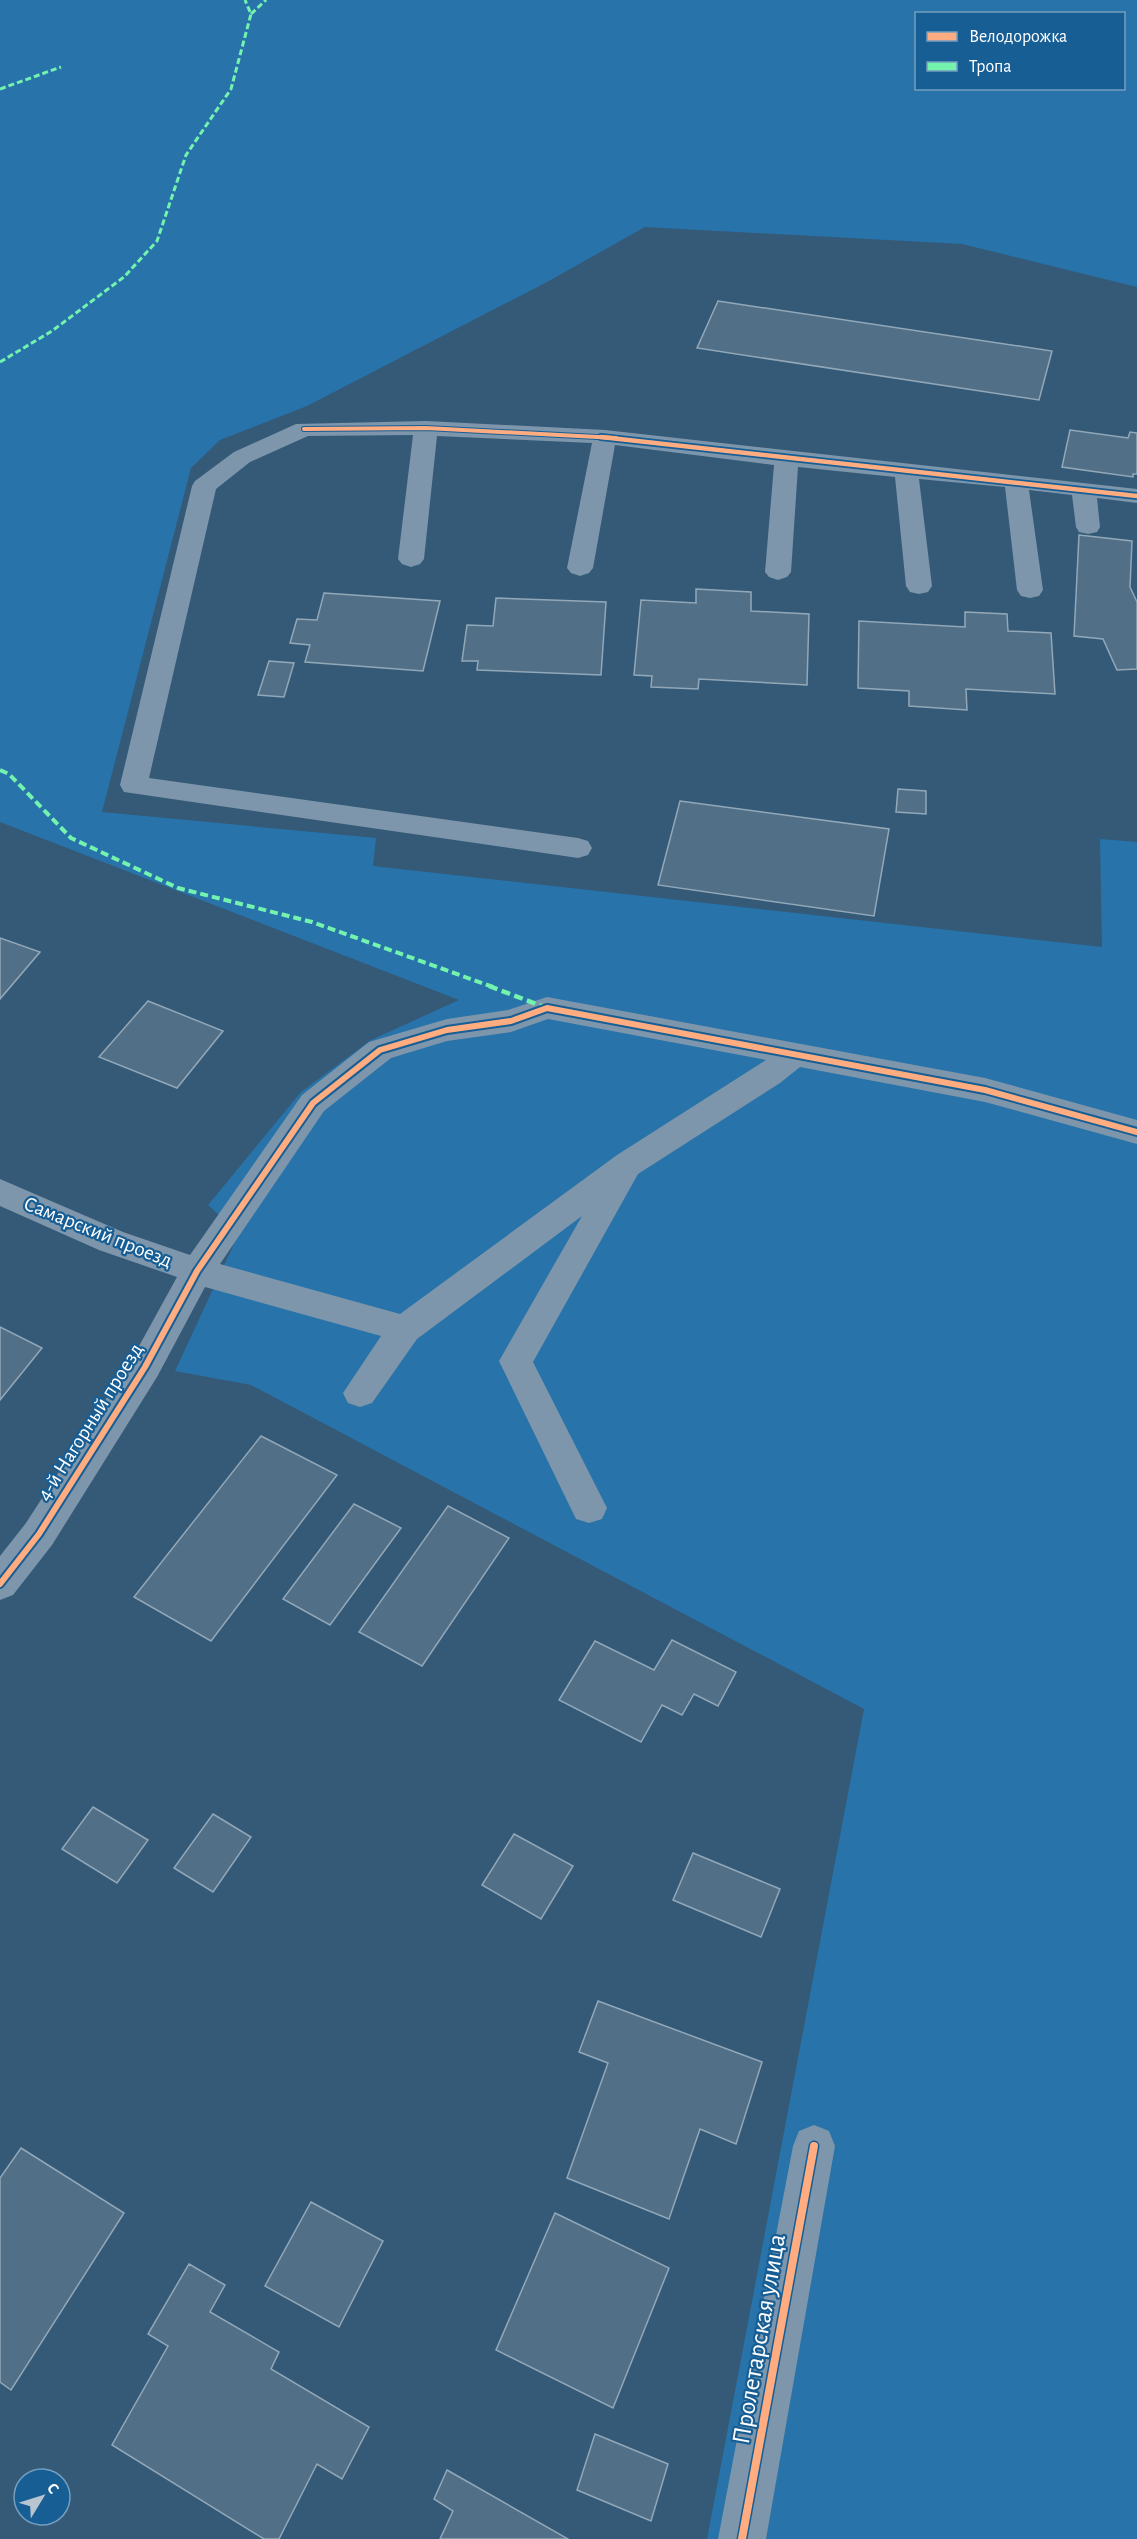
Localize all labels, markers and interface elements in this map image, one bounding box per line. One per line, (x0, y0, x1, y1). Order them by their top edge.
legend (915, 12, 1125, 90)
text: Велодорожка (969, 28, 1067, 46)
text: Тропа (969, 58, 1012, 76)
street label: Самарский проезд (21, 1193, 175, 1271)
street label: 4-й Нагорный проезд (33, 1340, 147, 1504)
street label: Пролетарская улица (728, 2232, 790, 2446)
north arrow (12, 2467, 72, 2527)
text: С (44, 2480, 62, 2497)

